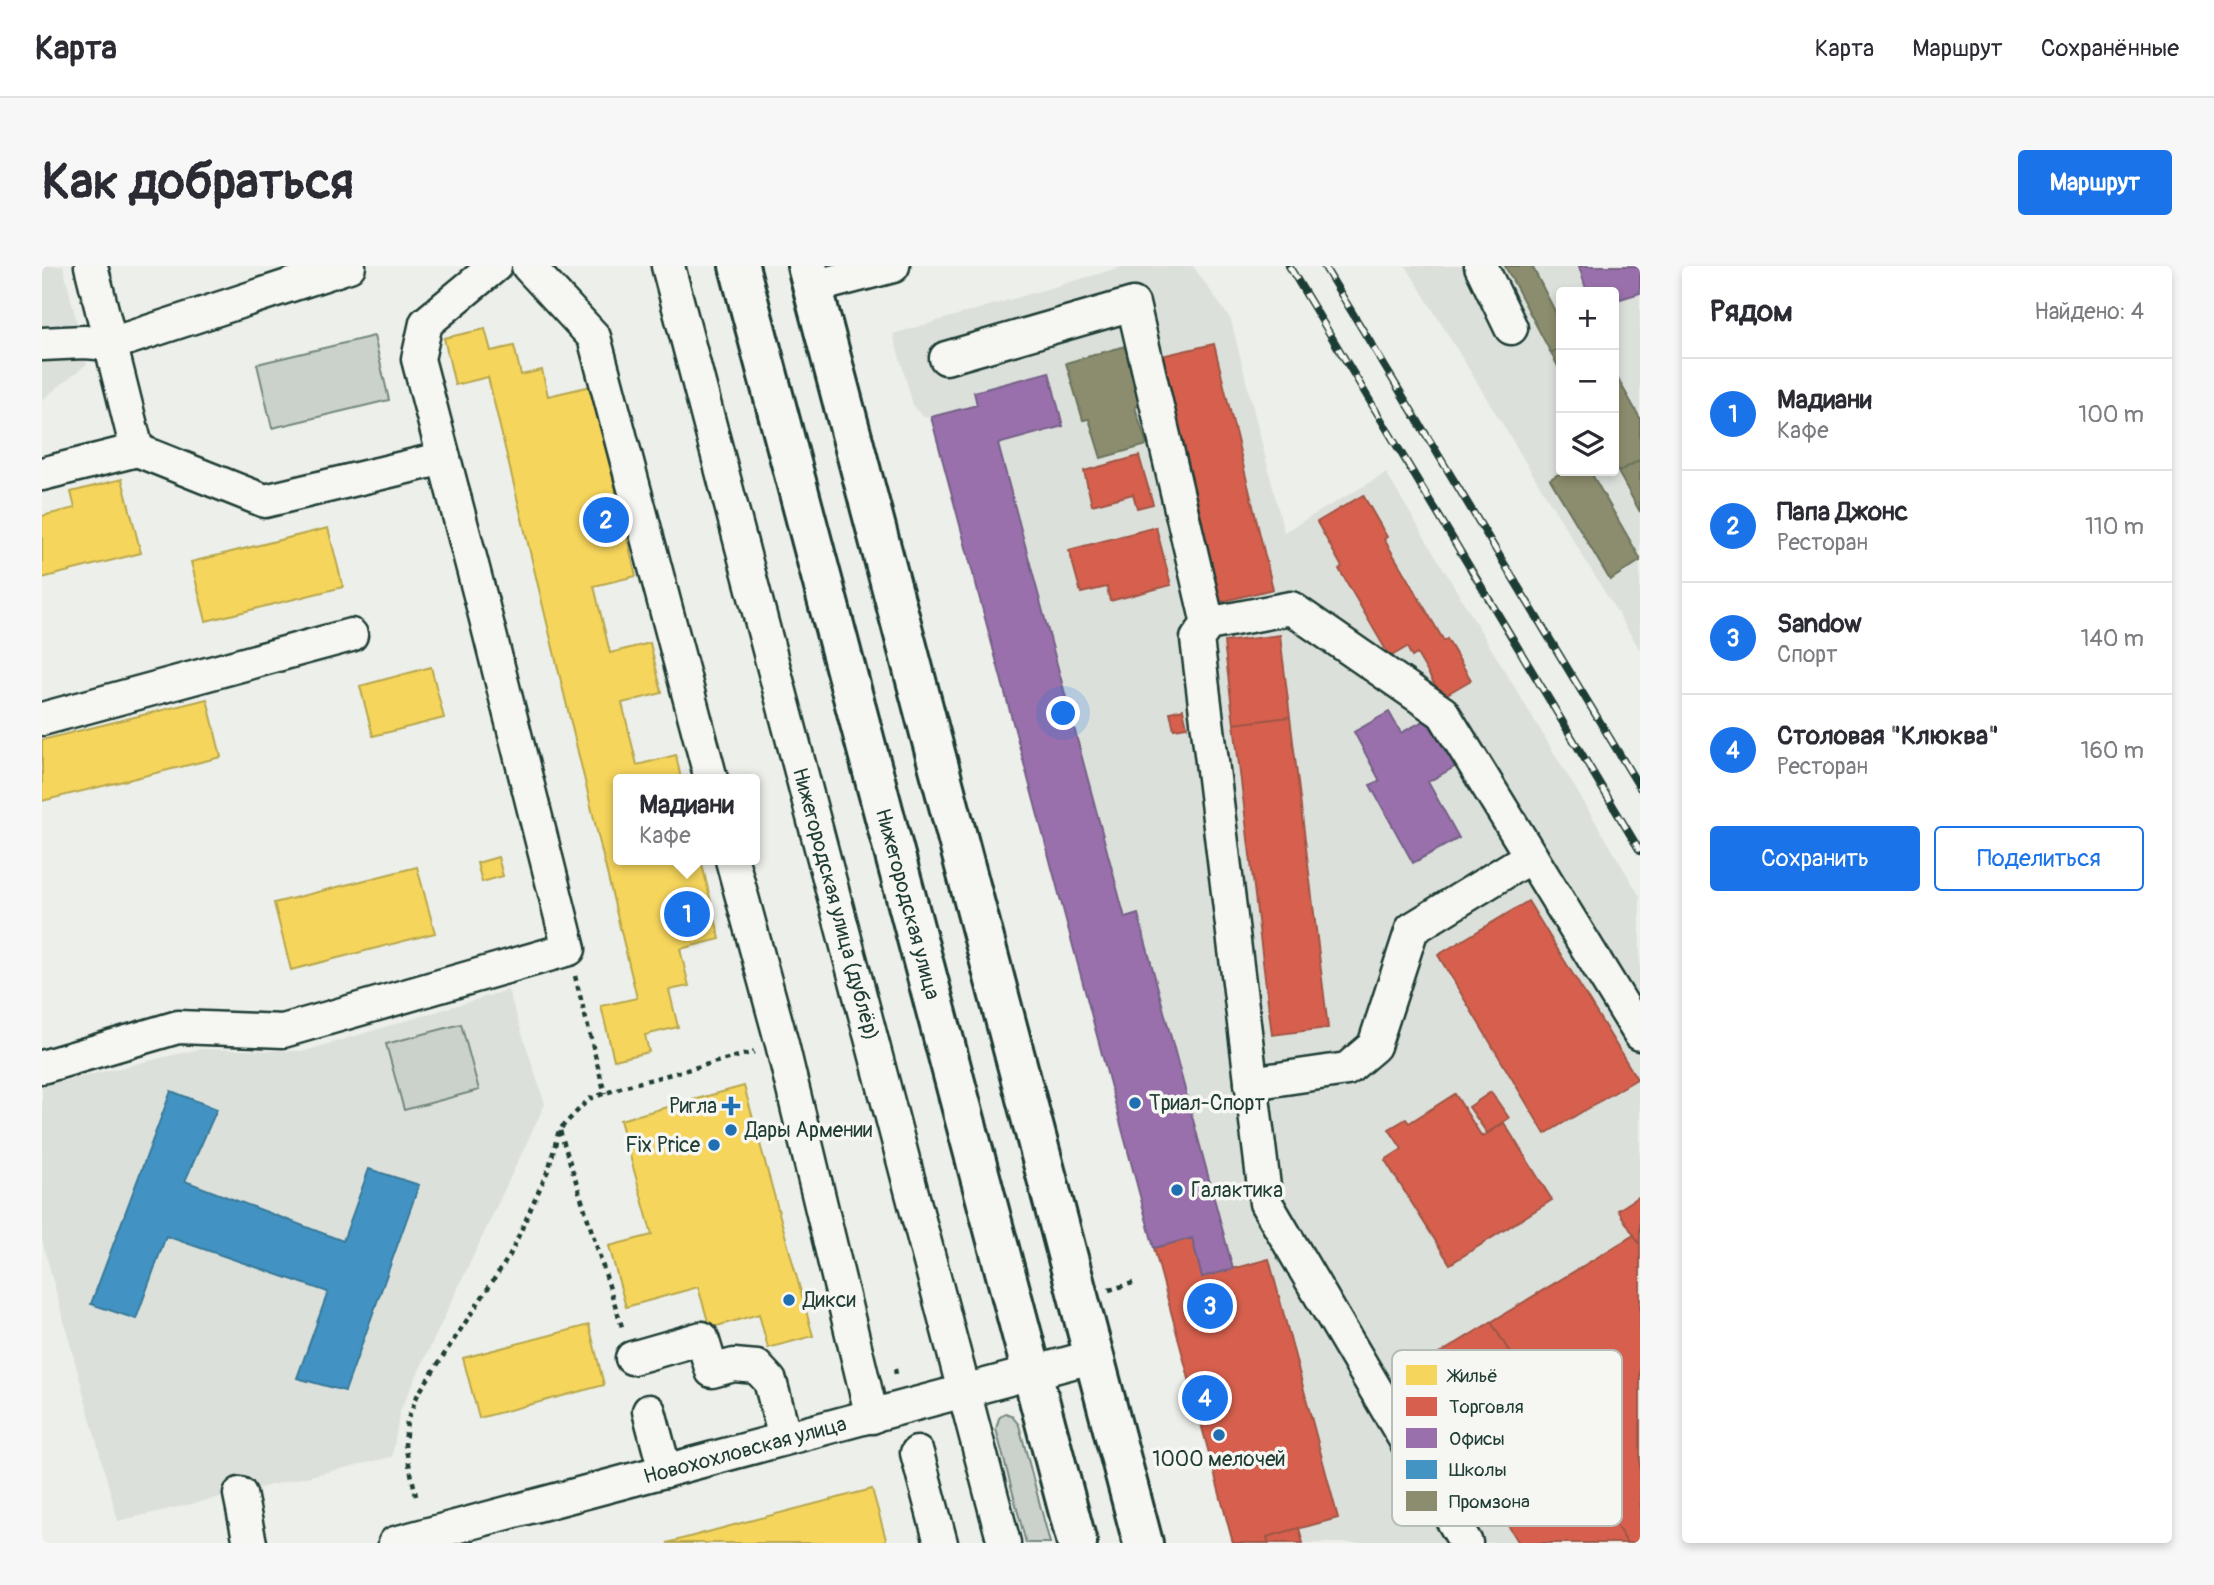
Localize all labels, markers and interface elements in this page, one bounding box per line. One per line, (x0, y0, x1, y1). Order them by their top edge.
text: Карта (35, 28, 117, 69)
text: Карта (1815, 34, 1874, 63)
text: Маршрут (1912, 34, 2003, 63)
text: Сохранённые (2041, 34, 2179, 63)
button: Маршрут (2018, 150, 2172, 215)
text: Как добраться (42, 152, 354, 213)
map controls (1556, 287, 1619, 476)
button: + (1556, 287, 1619, 350)
text: Рядом (1710, 293, 1793, 330)
text: Найдено: 4 (2034, 297, 2144, 326)
button: − (1556, 350, 1619, 413)
text: Мадиани (1777, 384, 1872, 416)
text: 1 (1729, 400, 1738, 429)
text: 100 m (2078, 400, 2144, 429)
button: layers (1556, 413, 1619, 476)
text: Кафе (1777, 416, 1829, 445)
pin: 2 (583, 494, 629, 546)
text: Папа Джонс (1777, 496, 1908, 528)
text: 2 (1727, 512, 1739, 541)
text: 110 m (2085, 512, 2144, 541)
text: Ресторан (1777, 528, 1868, 557)
text: Sandow (1777, 608, 1862, 640)
text: 3 (1727, 624, 1739, 653)
text: 140 m (2081, 624, 2144, 653)
text: Спорт (1777, 640, 1838, 669)
your location (1046, 696, 1080, 730)
text: Столовая "Клюква" (1777, 720, 1999, 752)
text: 4 (1726, 736, 1740, 765)
text: 160 m (2080, 736, 2144, 765)
text: Ресторан (1777, 752, 1868, 781)
street label: Нижегородская улица (дублёр) (786, 765, 885, 1043)
popup (613, 774, 760, 865)
text: Мадиани (639, 789, 734, 821)
street label: Нижегородская улица (869, 806, 946, 1003)
text: Кафе (639, 821, 691, 850)
button: Сохранить (1710, 826, 1920, 891)
button: Поделиться (1934, 826, 2144, 891)
pin: 1 (664, 888, 710, 940)
place label: Триал-Спорт (1149, 1090, 1266, 1117)
place label: Ригла (669, 1093, 717, 1120)
marker: Триал-Спорт (1127, 1095, 1143, 1111)
marker: Ригла (723, 1098, 739, 1114)
place label: Дары Армении (744, 1117, 872, 1144)
marker: Дары Армении (723, 1122, 739, 1138)
place label: Fix Price (625, 1132, 701, 1159)
marker: Fix Price (706, 1137, 722, 1153)
place label: Галактика (1191, 1177, 1283, 1204)
marker: Галактика (1169, 1182, 1185, 1198)
pin: 3 (1187, 1280, 1233, 1332)
place label: Дикси (802, 1287, 856, 1314)
marker: Дикси (781, 1292, 797, 1308)
legend (1392, 1350, 1622, 1526)
text: Жильё (1446, 1364, 1498, 1388)
pin: 4 (1182, 1372, 1228, 1424)
text: Торговля (1449, 1395, 1524, 1419)
street label: Новохохловская улица (641, 1410, 850, 1491)
marker: 1000 мелочей (1211, 1427, 1227, 1443)
text: Офисы (1449, 1427, 1505, 1451)
place label: 1000 мелочей (1152, 1446, 1286, 1473)
text: Школы (1449, 1458, 1507, 1482)
text: Промзона (1449, 1490, 1530, 1514)

